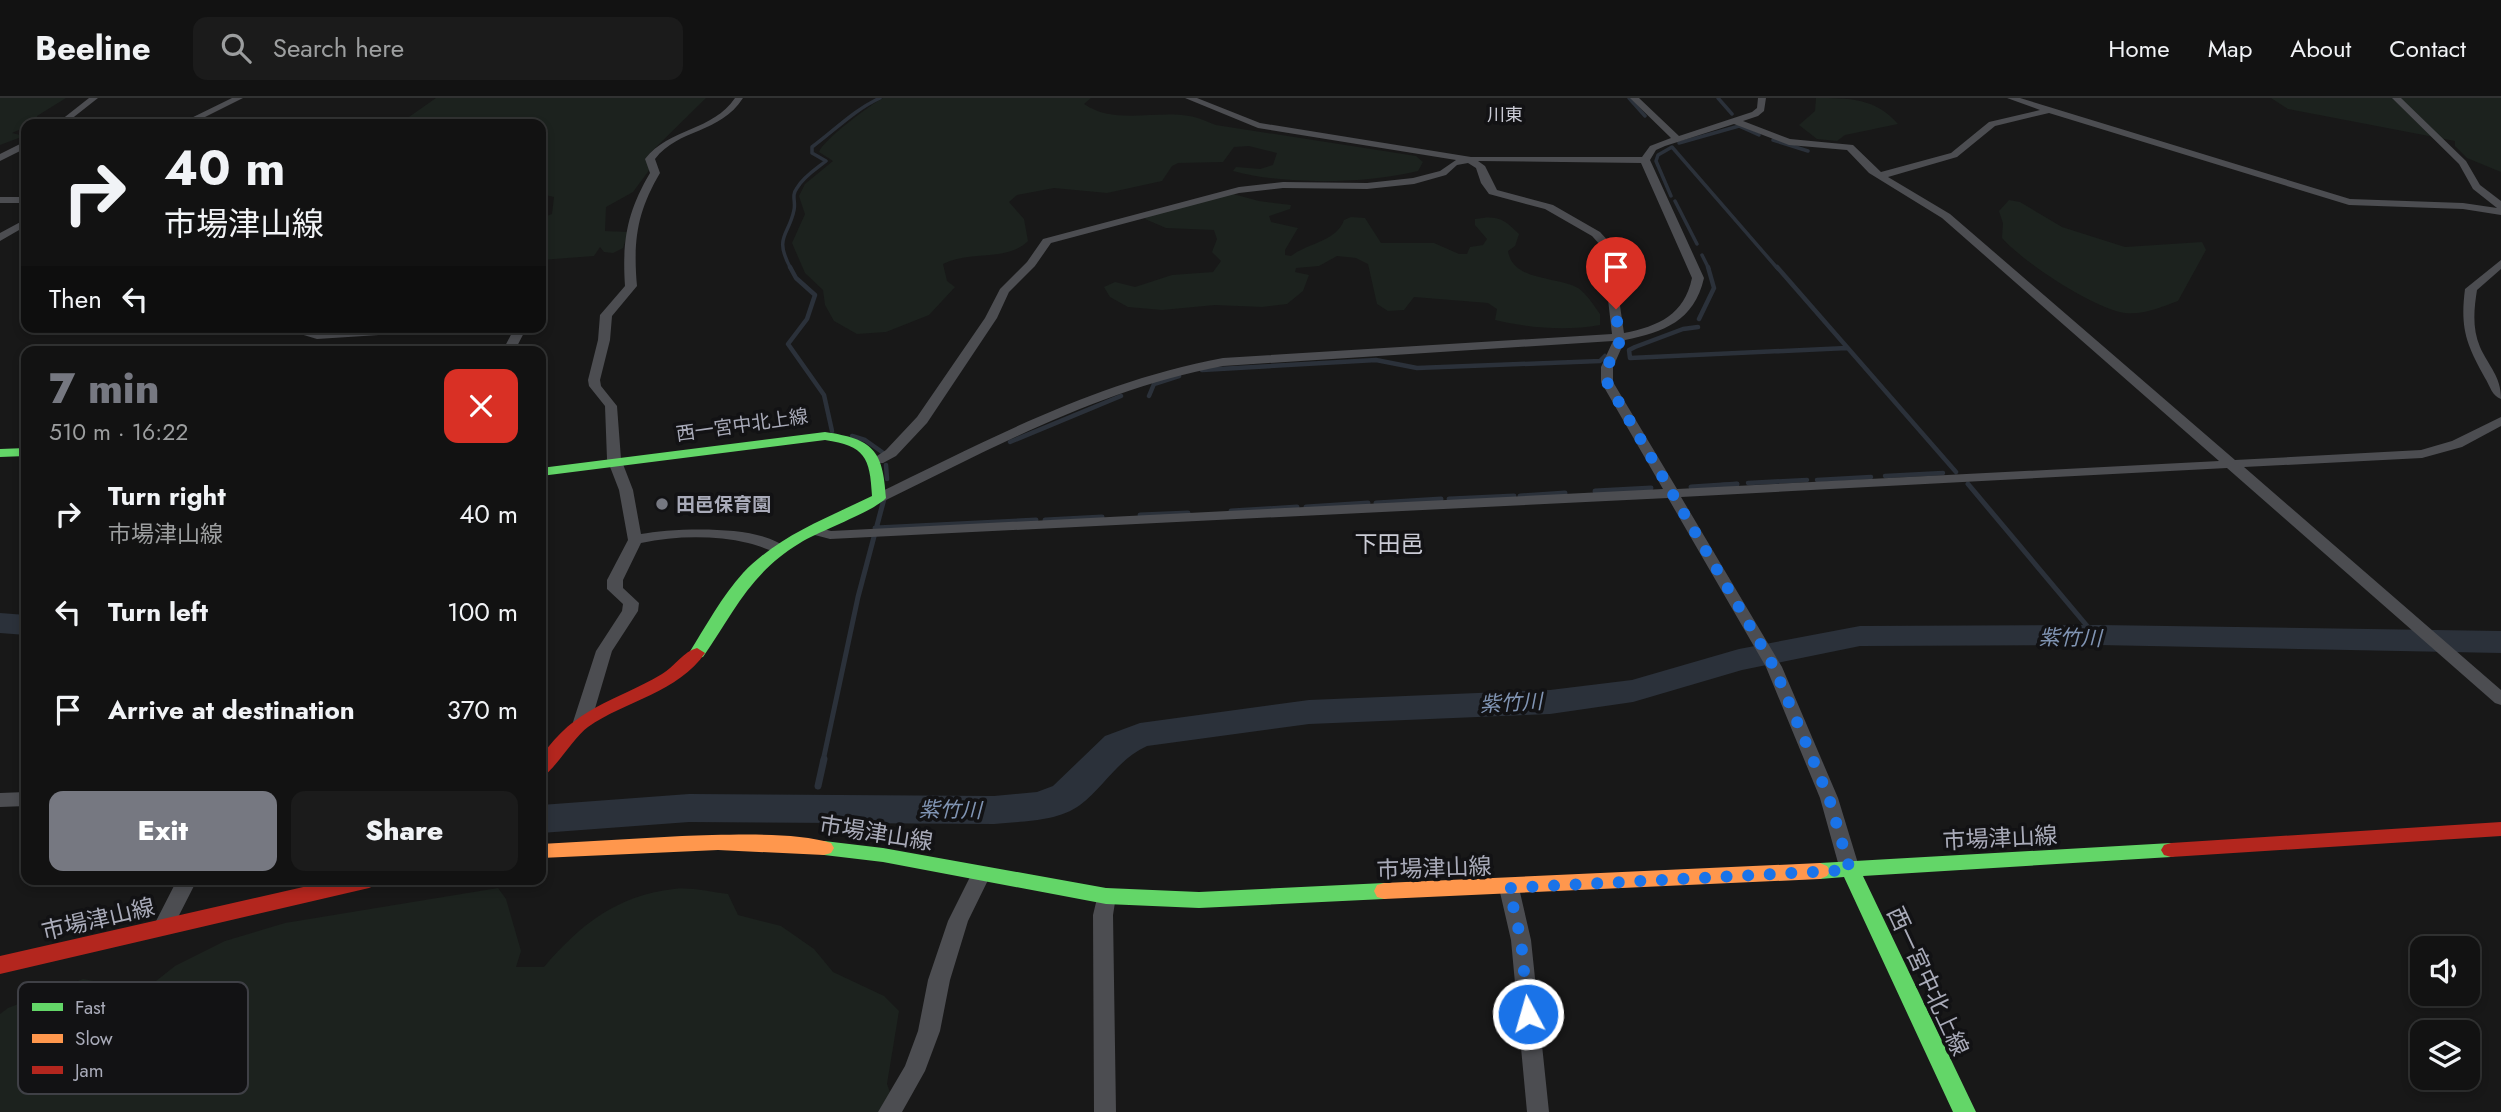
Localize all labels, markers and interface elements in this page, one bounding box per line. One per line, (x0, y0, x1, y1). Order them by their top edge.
search box (193, 17, 683, 80)
text: Beeline (35, 25, 151, 72)
icon: search (217, 29, 255, 67)
text: Search here (273, 29, 404, 67)
text: Home (2108, 31, 2170, 66)
text: Map (2208, 31, 2252, 66)
text: About (2290, 31, 2351, 66)
text: Contact (2389, 31, 2466, 66)
district label: 川東 (1487, 102, 1523, 128)
text: 40 m (164, 133, 286, 203)
icon: right (49, 147, 140, 238)
text: 市場津山線 (164, 201, 324, 247)
pin (1586, 237, 1646, 309)
icon: arrive (1597, 248, 1635, 286)
text: Then (49, 280, 102, 318)
icon: left (116, 280, 154, 318)
text: 7 min (49, 358, 159, 419)
button: close (444, 369, 518, 443)
street label: 西一宮中北上線 (674, 402, 810, 448)
text: 510 m · 16:22 (49, 415, 188, 449)
text: Turn right (108, 477, 226, 515)
place label: 田邑保育園 (676, 491, 771, 518)
icon: right (49, 495, 87, 533)
text: 40 m (459, 495, 518, 533)
marker: 田邑保育園 (654, 496, 670, 512)
text: 市場津山線 (108, 517, 223, 551)
district label: 下田邑 (1355, 527, 1424, 561)
icon: left (49, 593, 87, 631)
text: Turn left (108, 593, 208, 631)
text: 100 m (447, 593, 518, 631)
water label: 紫竹川 (2038, 622, 2104, 654)
water label: 紫竹川 (1479, 686, 1545, 720)
icon: arrive (49, 691, 87, 729)
text: Arrive at destination (108, 691, 355, 729)
text: 370 m (447, 691, 518, 729)
button: Exit (49, 791, 277, 871)
button: Share (291, 791, 518, 871)
water label: 紫竹川 (918, 794, 984, 826)
street label: 市場津山線 (817, 807, 935, 859)
street label: 市場津山線 (1942, 818, 2058, 858)
street label: 市場津山線 (1376, 849, 1492, 887)
street label: 市場津山線 (38, 890, 158, 948)
street label: 西一宮中北上線 (1879, 901, 1977, 1061)
map controls (2410, 936, 2480, 1090)
button: sound (2410, 936, 2480, 1006)
position arrow (1491, 977, 1565, 1051)
legend (18, 982, 248, 1094)
text: Fast (75, 994, 106, 1021)
button: layers (2410, 1020, 2480, 1090)
text: Slow (75, 1025, 113, 1052)
text: Jam (72, 1057, 104, 1084)

